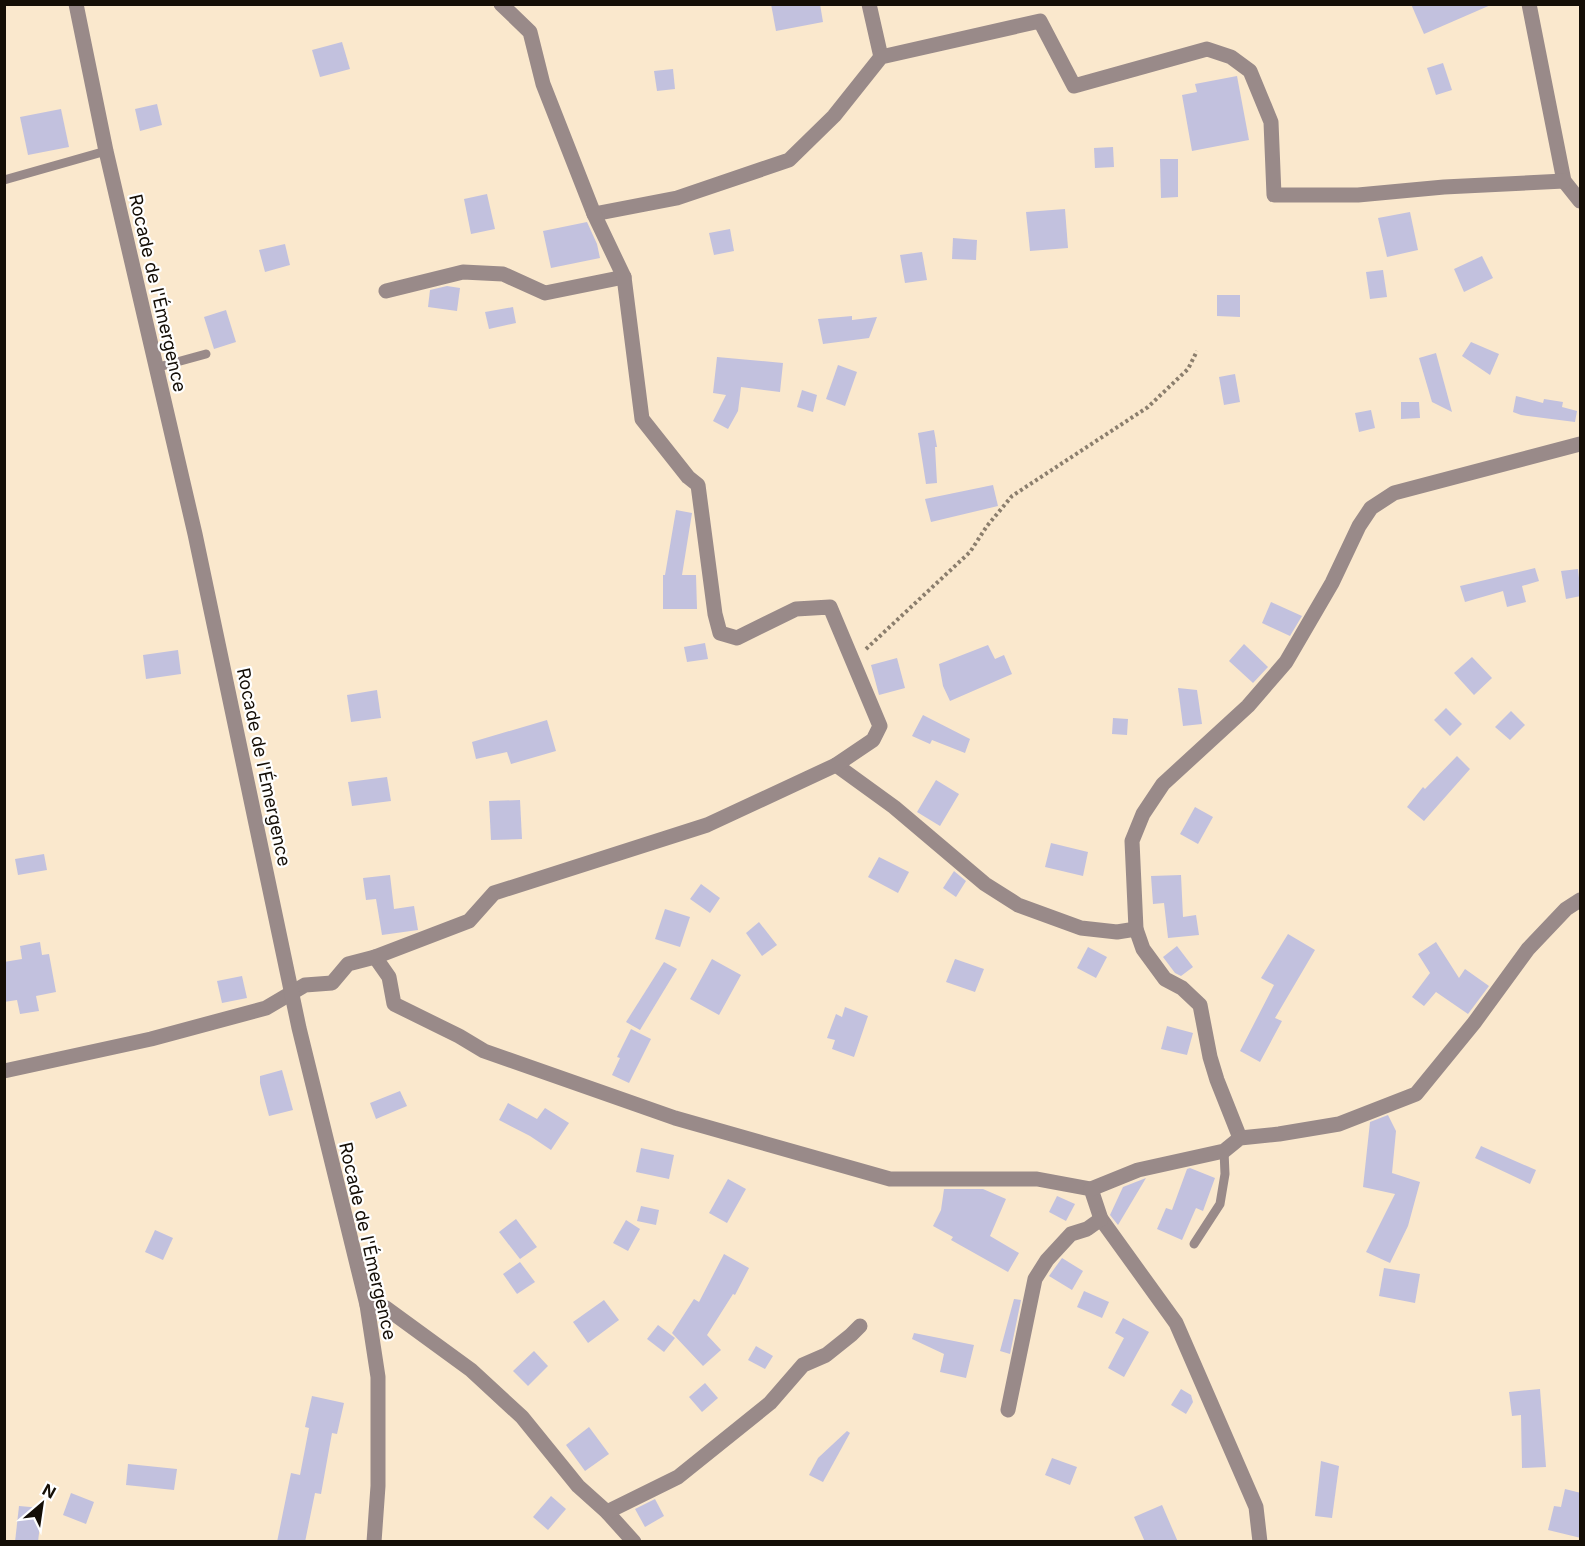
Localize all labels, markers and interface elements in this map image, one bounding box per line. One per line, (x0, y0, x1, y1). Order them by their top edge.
street label: Rocade de l'Émergence (125, 192, 192, 394)
street label: Rocade de l'Émergence (233, 666, 296, 868)
street label: Rocade de l'Émergence (335, 1140, 402, 1342)
north arrow (12, 1474, 72, 1534)
text: N (39, 1479, 59, 1503)

